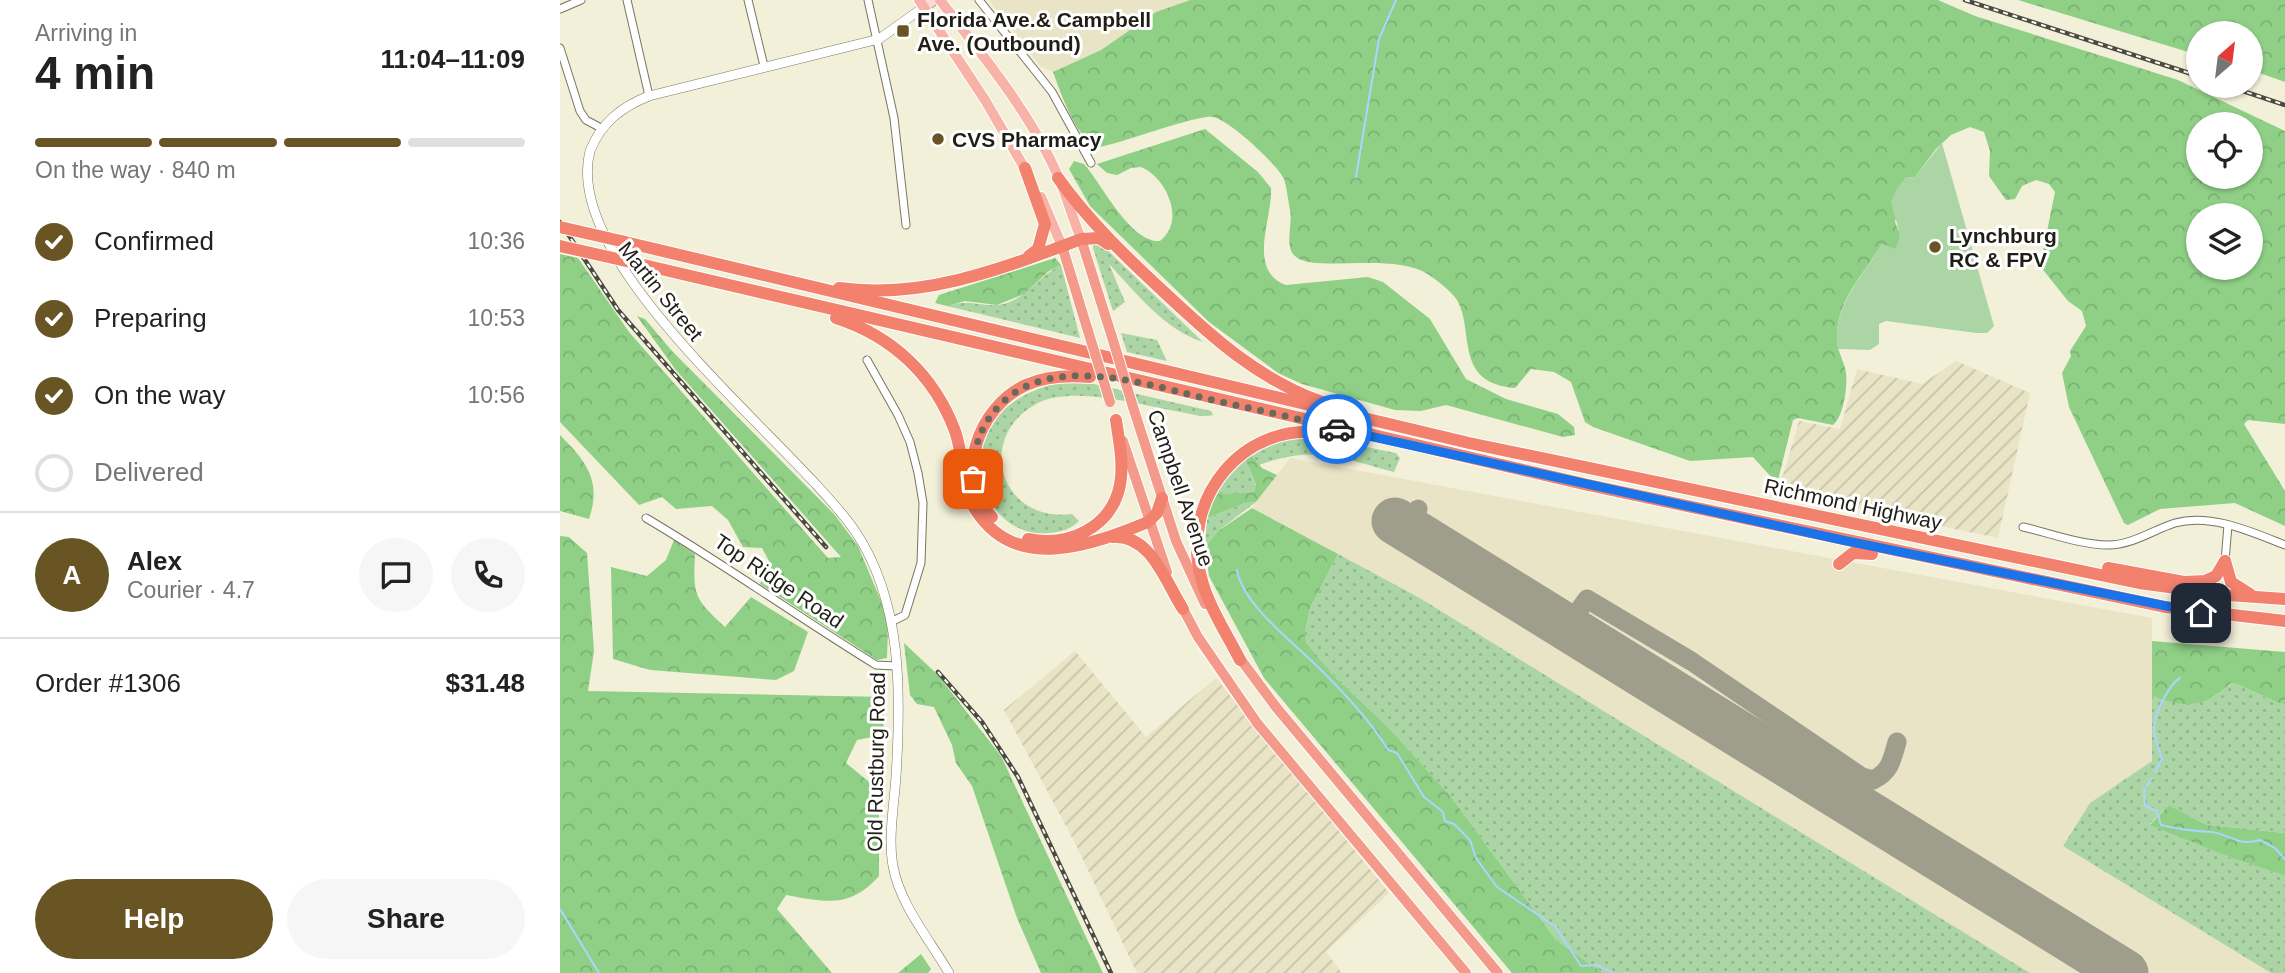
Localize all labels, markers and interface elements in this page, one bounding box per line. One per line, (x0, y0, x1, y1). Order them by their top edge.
place label: Florida Ave.& Campbell Ave. (Outbound) (917, 8, 1151, 55)
text: Arriving in (35, 20, 137, 46)
north arrow (2186, 21, 2263, 98)
map controls (2186, 21, 2263, 280)
marker: Florida Ave.& Campbell Ave. (Outbound) (895, 23, 911, 39)
text: 11:04–11:09 (380, 44, 525, 74)
text: 4 min (35, 47, 155, 99)
button: locate (2186, 112, 2263, 189)
place label: CVS Pharmacy (952, 128, 1102, 151)
marker: CVS Pharmacy (930, 131, 946, 147)
text: On the way · 840 m (35, 157, 236, 183)
button: layers (2186, 203, 2263, 280)
icon: check (35, 223, 73, 261)
place label: Lynchburg RC & FPV (1949, 224, 2057, 271)
text: Confirmed (94, 226, 214, 256)
text: 10:36 (467, 228, 525, 254)
street label: Martin Street (614, 237, 708, 345)
marker: Lynchburg RC & FPV (1927, 239, 1943, 255)
icon: check (35, 300, 73, 338)
text: Preparing (94, 303, 207, 333)
text: 10:53 (467, 305, 525, 331)
icon: check (35, 377, 73, 415)
text: On the way (94, 380, 226, 410)
text: 10:56 (467, 382, 525, 408)
courier (1302, 394, 1372, 464)
street label: Campbell Avenue (1143, 407, 1219, 569)
icon: car (1318, 410, 1356, 448)
pin (943, 449, 1003, 509)
text: Delivered (94, 457, 204, 487)
icon: bag (954, 460, 992, 498)
street label: Richmond Highway (1762, 474, 1944, 534)
street label: Top Ridge Road (710, 529, 848, 633)
button: chat (359, 538, 433, 612)
button: phone (451, 538, 525, 612)
text: Alex (127, 546, 182, 576)
text: A (63, 560, 81, 590)
text: Courier · 4.7 (127, 577, 255, 603)
pin (2171, 583, 2231, 643)
icon: home (2182, 594, 2220, 632)
text: Order #1306 (35, 668, 181, 698)
text: $31.48 (445, 668, 525, 698)
street label: Old Rustburg Road (863, 672, 889, 852)
button: Help (35, 879, 273, 959)
button: Share (287, 879, 525, 959)

